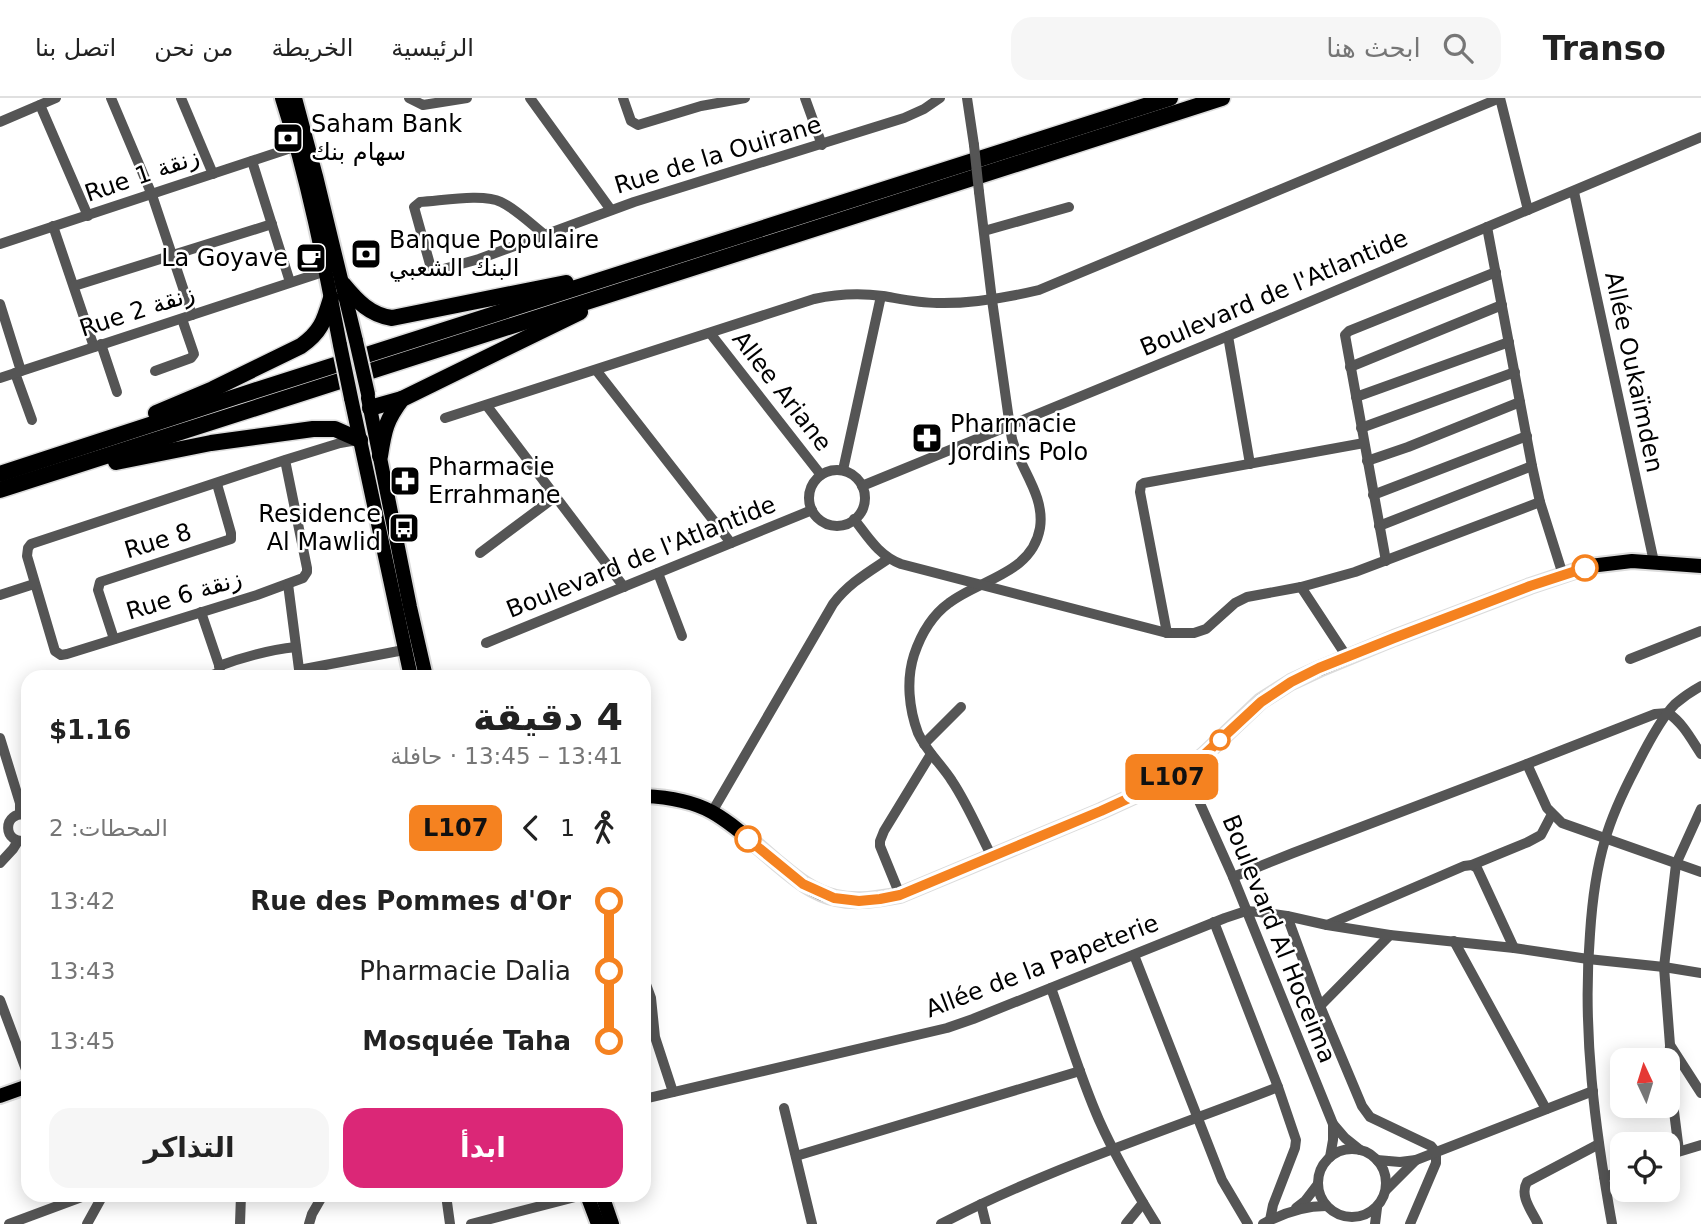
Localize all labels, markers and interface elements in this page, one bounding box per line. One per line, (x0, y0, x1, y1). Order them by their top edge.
search box (1011, 17, 1501, 80)
icon: search (1439, 29, 1477, 67)
text: Transo (1543, 29, 1666, 68)
text: ابحث هنا (1326, 33, 1421, 63)
text: اتصل بنا (35, 34, 116, 62)
text: من نحن (154, 34, 233, 62)
text: الخريطة (271, 34, 353, 62)
text: الرئيسية (391, 34, 474, 62)
place label: Saham Bank سهام بنك (311, 110, 462, 166)
street label: Rue de la Ouirane (611, 110, 825, 200)
bank icon: Saham Bank سهام بنك (271, 121, 305, 155)
street label: Rue 1 زنقة (81, 142, 203, 208)
street label: Boulevard de l'Atlantide (1136, 224, 1412, 362)
place label: Banque Populaire البنك الشعبي (389, 226, 599, 282)
bank icon: Banque Populaire البنك الشعبي (349, 237, 383, 271)
cafe icon: La Goyave (294, 241, 328, 275)
place label: La Goyave (161, 244, 288, 272)
street label: Allée Oukaïmden (1599, 269, 1669, 475)
street label: Rue 2 زنقة (76, 279, 198, 343)
street label: Allee Ariane (726, 325, 838, 457)
place label: Pharmacie Jordins Polo (948, 410, 1088, 466)
pharmacy icon: Pharmacie Jordins Polo (910, 421, 944, 455)
place label: Pharmacie Errahmane (428, 453, 560, 509)
pharmacy icon: Pharmacie Errahmane (388, 464, 422, 498)
street label: Boulevard de l'Atlantide (502, 490, 780, 624)
place label: Residence Al Mawlid (258, 500, 381, 556)
bus stop icon: Residence Al Mawlid (387, 511, 421, 545)
street label: Rue 8 (121, 518, 195, 564)
unlabelled marker (1572, 555, 1598, 581)
street label: Rue 6 زنقة (123, 564, 245, 626)
text: 4 دقيقة (473, 695, 623, 739)
text: $1.16 (49, 715, 131, 745)
unlabelled marker (1210, 730, 1230, 750)
text: 13:41 – 13:45 · حافلة (390, 743, 623, 769)
line badge: L107 (1123, 754, 1221, 800)
text: L107 (1139, 763, 1205, 791)
icon: back (512, 809, 550, 847)
icon: walk (585, 809, 623, 847)
street label: Boulevard Al Hoceima (1216, 811, 1342, 1067)
text: L107 (423, 814, 488, 842)
text: المحطات: 2 (49, 815, 168, 841)
text: 1 (560, 815, 575, 841)
unlabelled marker (735, 826, 761, 852)
text: Rue des Pommes d'Or (250, 886, 571, 916)
text: 13:42 (49, 888, 115, 914)
street label: Allée de la Papeterie (922, 909, 1162, 1023)
text: Pharmacie Dalia (359, 956, 571, 986)
text: 13:43 (49, 958, 115, 984)
text: Mosquée Taha (362, 1026, 571, 1056)
text: 13:45 (49, 1028, 115, 1054)
north arrow (1610, 1048, 1680, 1118)
map controls (1610, 1048, 1680, 1202)
button: التذاكر (49, 1108, 329, 1188)
button: ابدأ (343, 1108, 623, 1188)
button: locate (1610, 1132, 1680, 1202)

